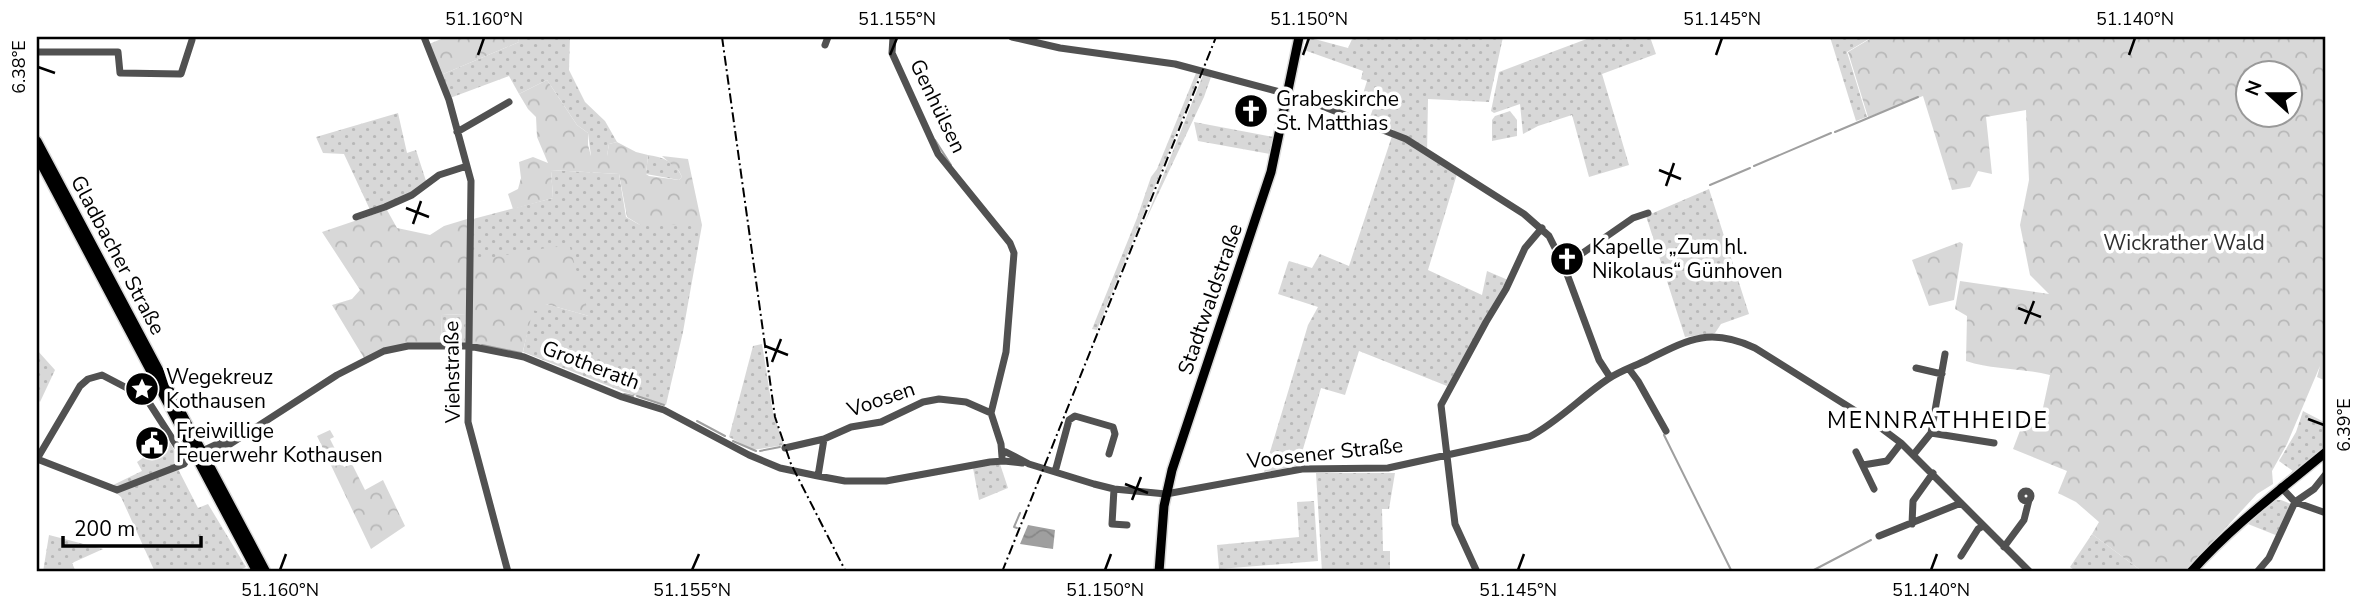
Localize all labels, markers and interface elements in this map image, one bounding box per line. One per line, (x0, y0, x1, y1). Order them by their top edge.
text: 51.160°N (445, 7, 523, 31)
text: 51.155°N (858, 7, 936, 31)
text: 51.150°N (1270, 7, 1348, 31)
text: 51.145°N (1683, 7, 1761, 31)
text: 51.140°N (2096, 7, 2174, 31)
text: 6.38°E (7, 40, 31, 94)
street label: Genhülsen (903, 54, 973, 158)
north arrow (2234, 60, 2304, 130)
text: N (2239, 77, 2269, 100)
place label: Grabeskirche St. Matthias (1276, 85, 1399, 137)
church icon: Grabeskirche St. Matthias (1232, 92, 1270, 130)
street label: Gladbacher Straße (64, 170, 172, 340)
street label: Stadtwaldstraße (1171, 220, 1249, 378)
park label: Wickrather Wald (2103, 229, 2265, 257)
place label: Kapelle „Zum hl. Nikolaus“ Günhoven (1592, 233, 1783, 285)
church icon: Kapelle „Zum hl. Nikolaus“ Günhoven (1548, 240, 1586, 278)
street label: Viehstraße (437, 321, 467, 424)
street label: Grotherath (538, 334, 644, 396)
place label: Wegekreuz Kothausen (166, 363, 273, 415)
place icon: Wegekreuz Kothausen (123, 370, 161, 408)
street label: Voosen (842, 374, 919, 424)
text: 6.39°E (2332, 398, 2356, 452)
district label: MENNRATHHEIDE (1827, 405, 2049, 436)
place label: Freiwillige Feuerwehr Kothausen (176, 417, 383, 469)
public building icon: Freiwillige Feuerwehr Kothausen (133, 424, 171, 462)
street label: Voosener Straße (1245, 431, 1404, 475)
scale bar (63, 504, 201, 548)
text: 200 m (74, 515, 135, 543)
text: 51.160°N (241, 578, 319, 602)
text: 51.155°N (653, 578, 731, 602)
text: 51.150°N (1066, 578, 1144, 602)
text: 51.145°N (1479, 578, 1557, 602)
text: 51.140°N (1892, 578, 1970, 602)

